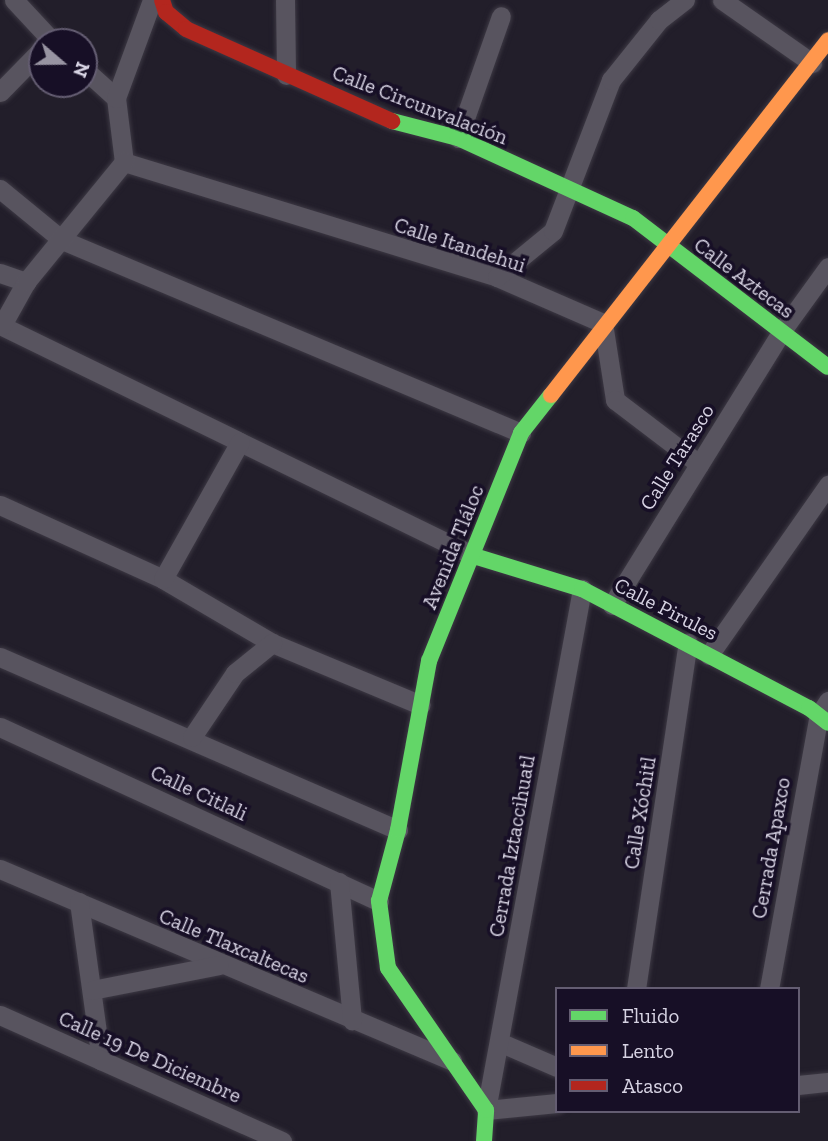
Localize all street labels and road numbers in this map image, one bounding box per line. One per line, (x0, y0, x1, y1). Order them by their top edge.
street label: Calle Circunvalación (329, 60, 511, 150)
street label: Calle Itandehui (391, 212, 529, 278)
street label: Calle Aztecas (689, 232, 799, 324)
street label: Calle Tarasco (634, 399, 720, 515)
street label: Avenida Tláloc (417, 481, 489, 613)
street label: Calle Pirules (610, 572, 722, 646)
street label: Cerrada Iztaccihuatl (484, 753, 540, 939)
street label: Calle Xóchitl (619, 755, 661, 871)
street label: Calle Citlali (147, 760, 251, 826)
street label: Cerrada Apaxco (746, 775, 796, 921)
street label: Calle Tlaxcaltecas (155, 903, 313, 989)
street label: Calle 19 De Diciembre (55, 1005, 245, 1109)

